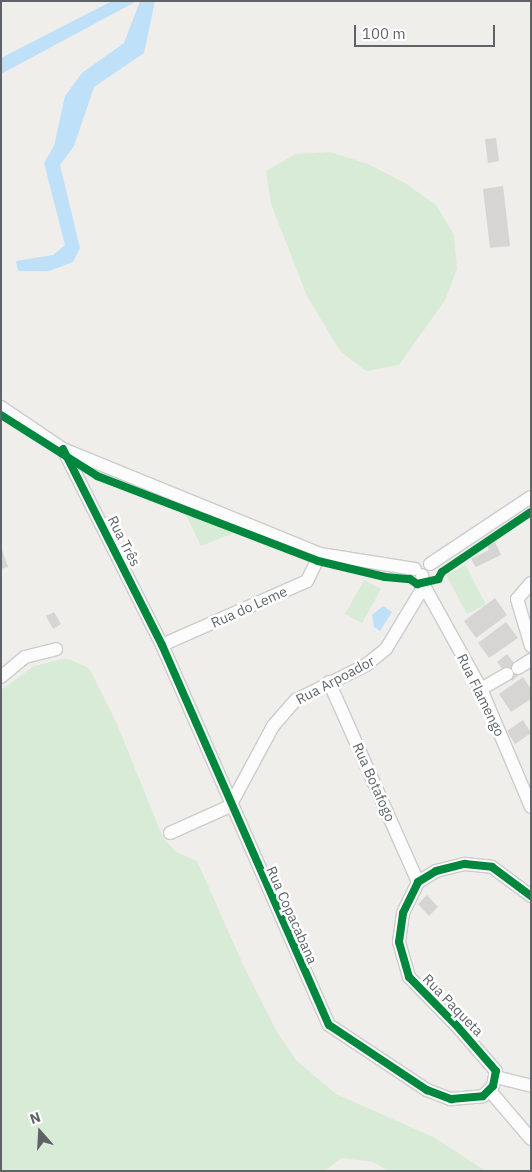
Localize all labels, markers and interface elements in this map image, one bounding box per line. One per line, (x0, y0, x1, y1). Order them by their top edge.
scale bar (357, 15, 498, 47)
text: 100 m (362, 24, 406, 43)
street label: Rua Três (104, 513, 144, 569)
street label: Rua do Leme (208, 583, 290, 631)
street label: Rua Flamengo (454, 651, 508, 739)
street label: Rua Arpoador (293, 652, 377, 708)
street label: Rua Botafogo (349, 740, 399, 824)
street label: Rua Copacabana (263, 863, 321, 967)
street label: Rua Paqueta (419, 971, 487, 1039)
north arrow (15, 1107, 65, 1157)
text: N (27, 1108, 43, 1128)

